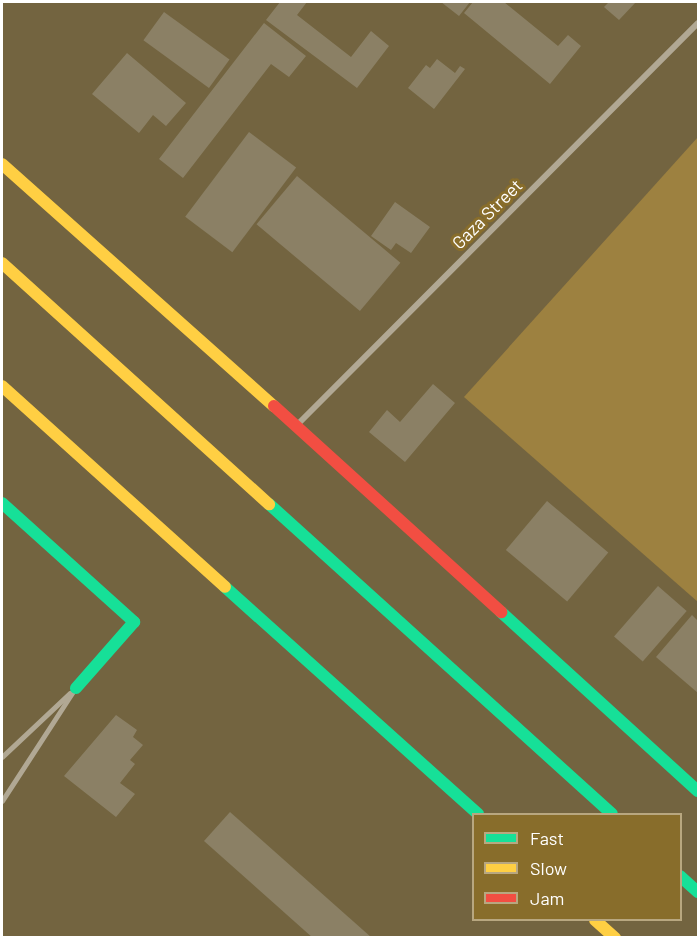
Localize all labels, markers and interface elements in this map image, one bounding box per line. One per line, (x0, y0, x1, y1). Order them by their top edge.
street label: Gaza Street (448, 175, 526, 253)
legend (472, 813, 682, 921)
text: Fast (530, 827, 564, 849)
text: Slow (530, 857, 567, 879)
text: Jam (530, 887, 564, 909)

